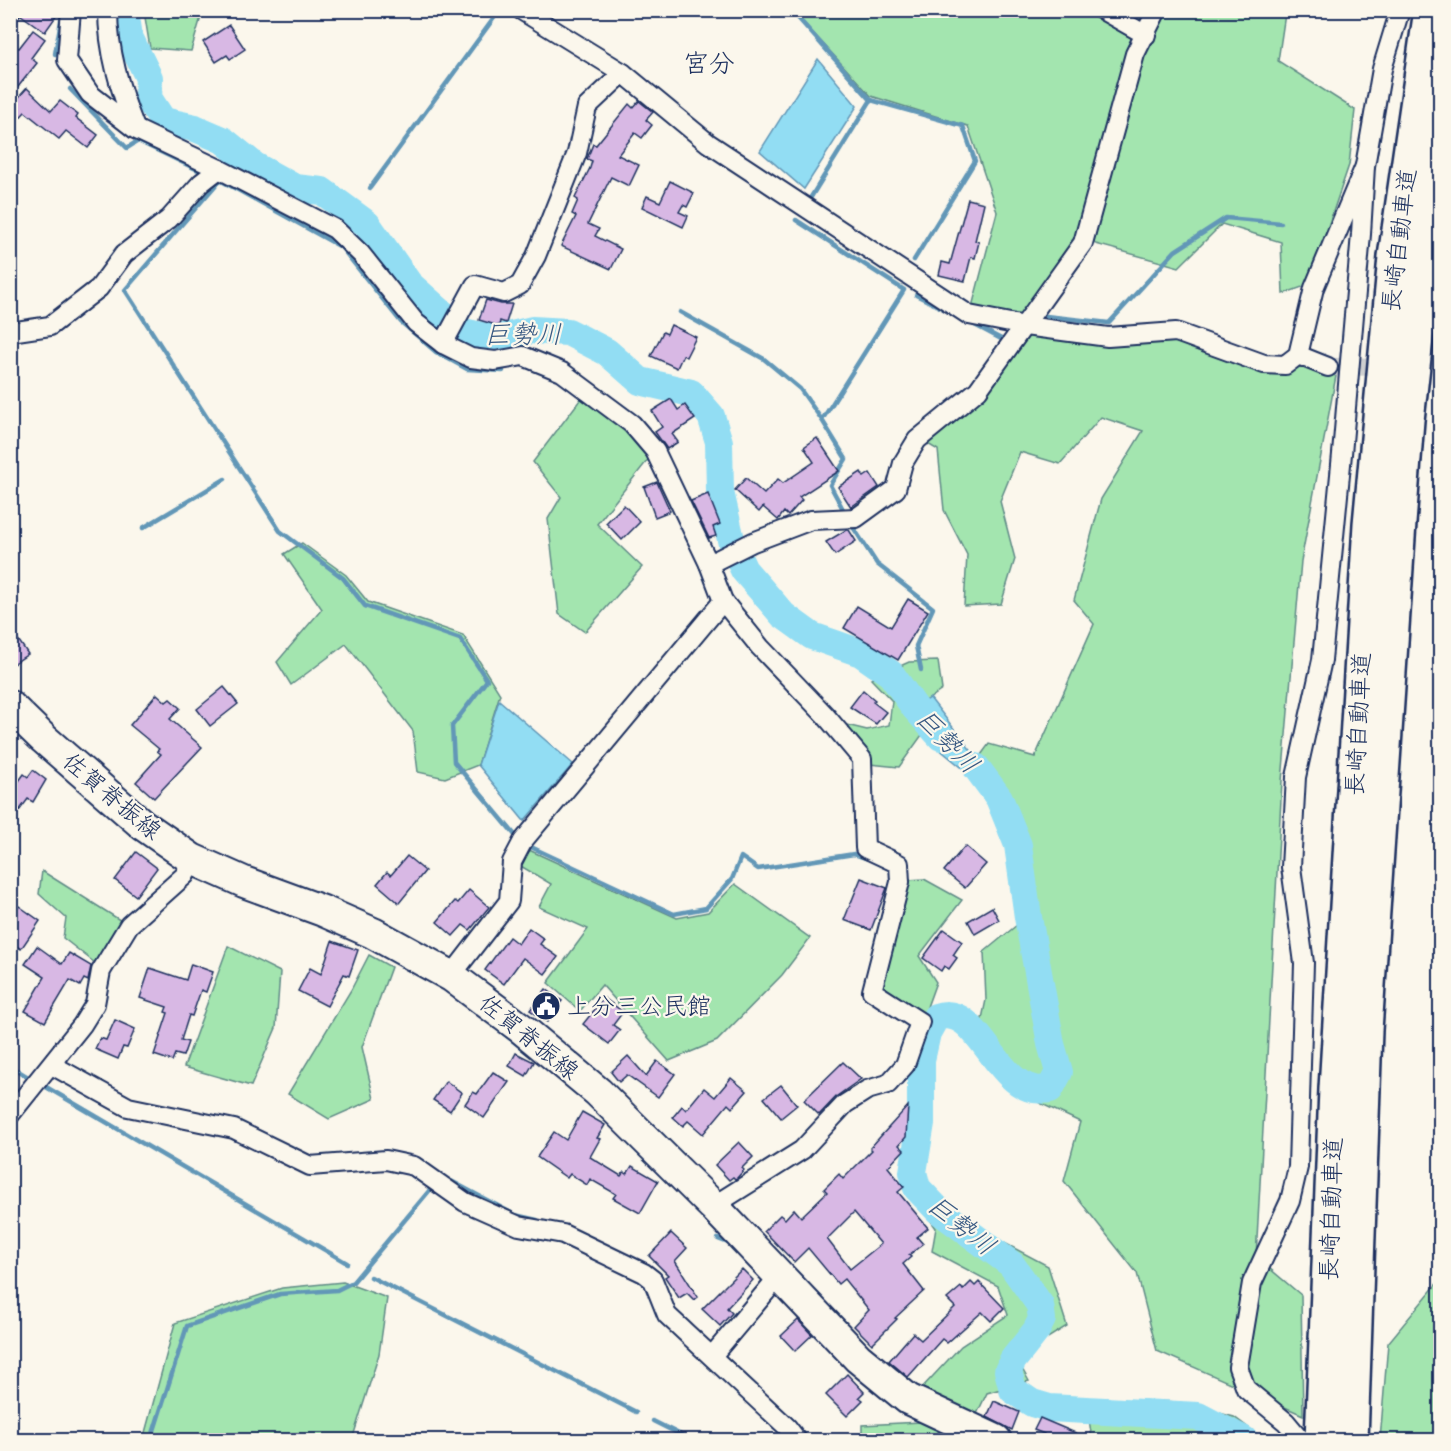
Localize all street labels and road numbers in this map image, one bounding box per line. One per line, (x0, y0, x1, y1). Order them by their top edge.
street label: 長崎自動車道 (1376, 167, 1425, 314)
street label: 長崎自動車道 (1340, 651, 1379, 797)
street label: 佐賀脊振線 (55, 747, 167, 848)
street label: 佐賀脊振線 (472, 988, 584, 1088)
street label: 長崎自動車道 (1314, 1137, 1351, 1282)

